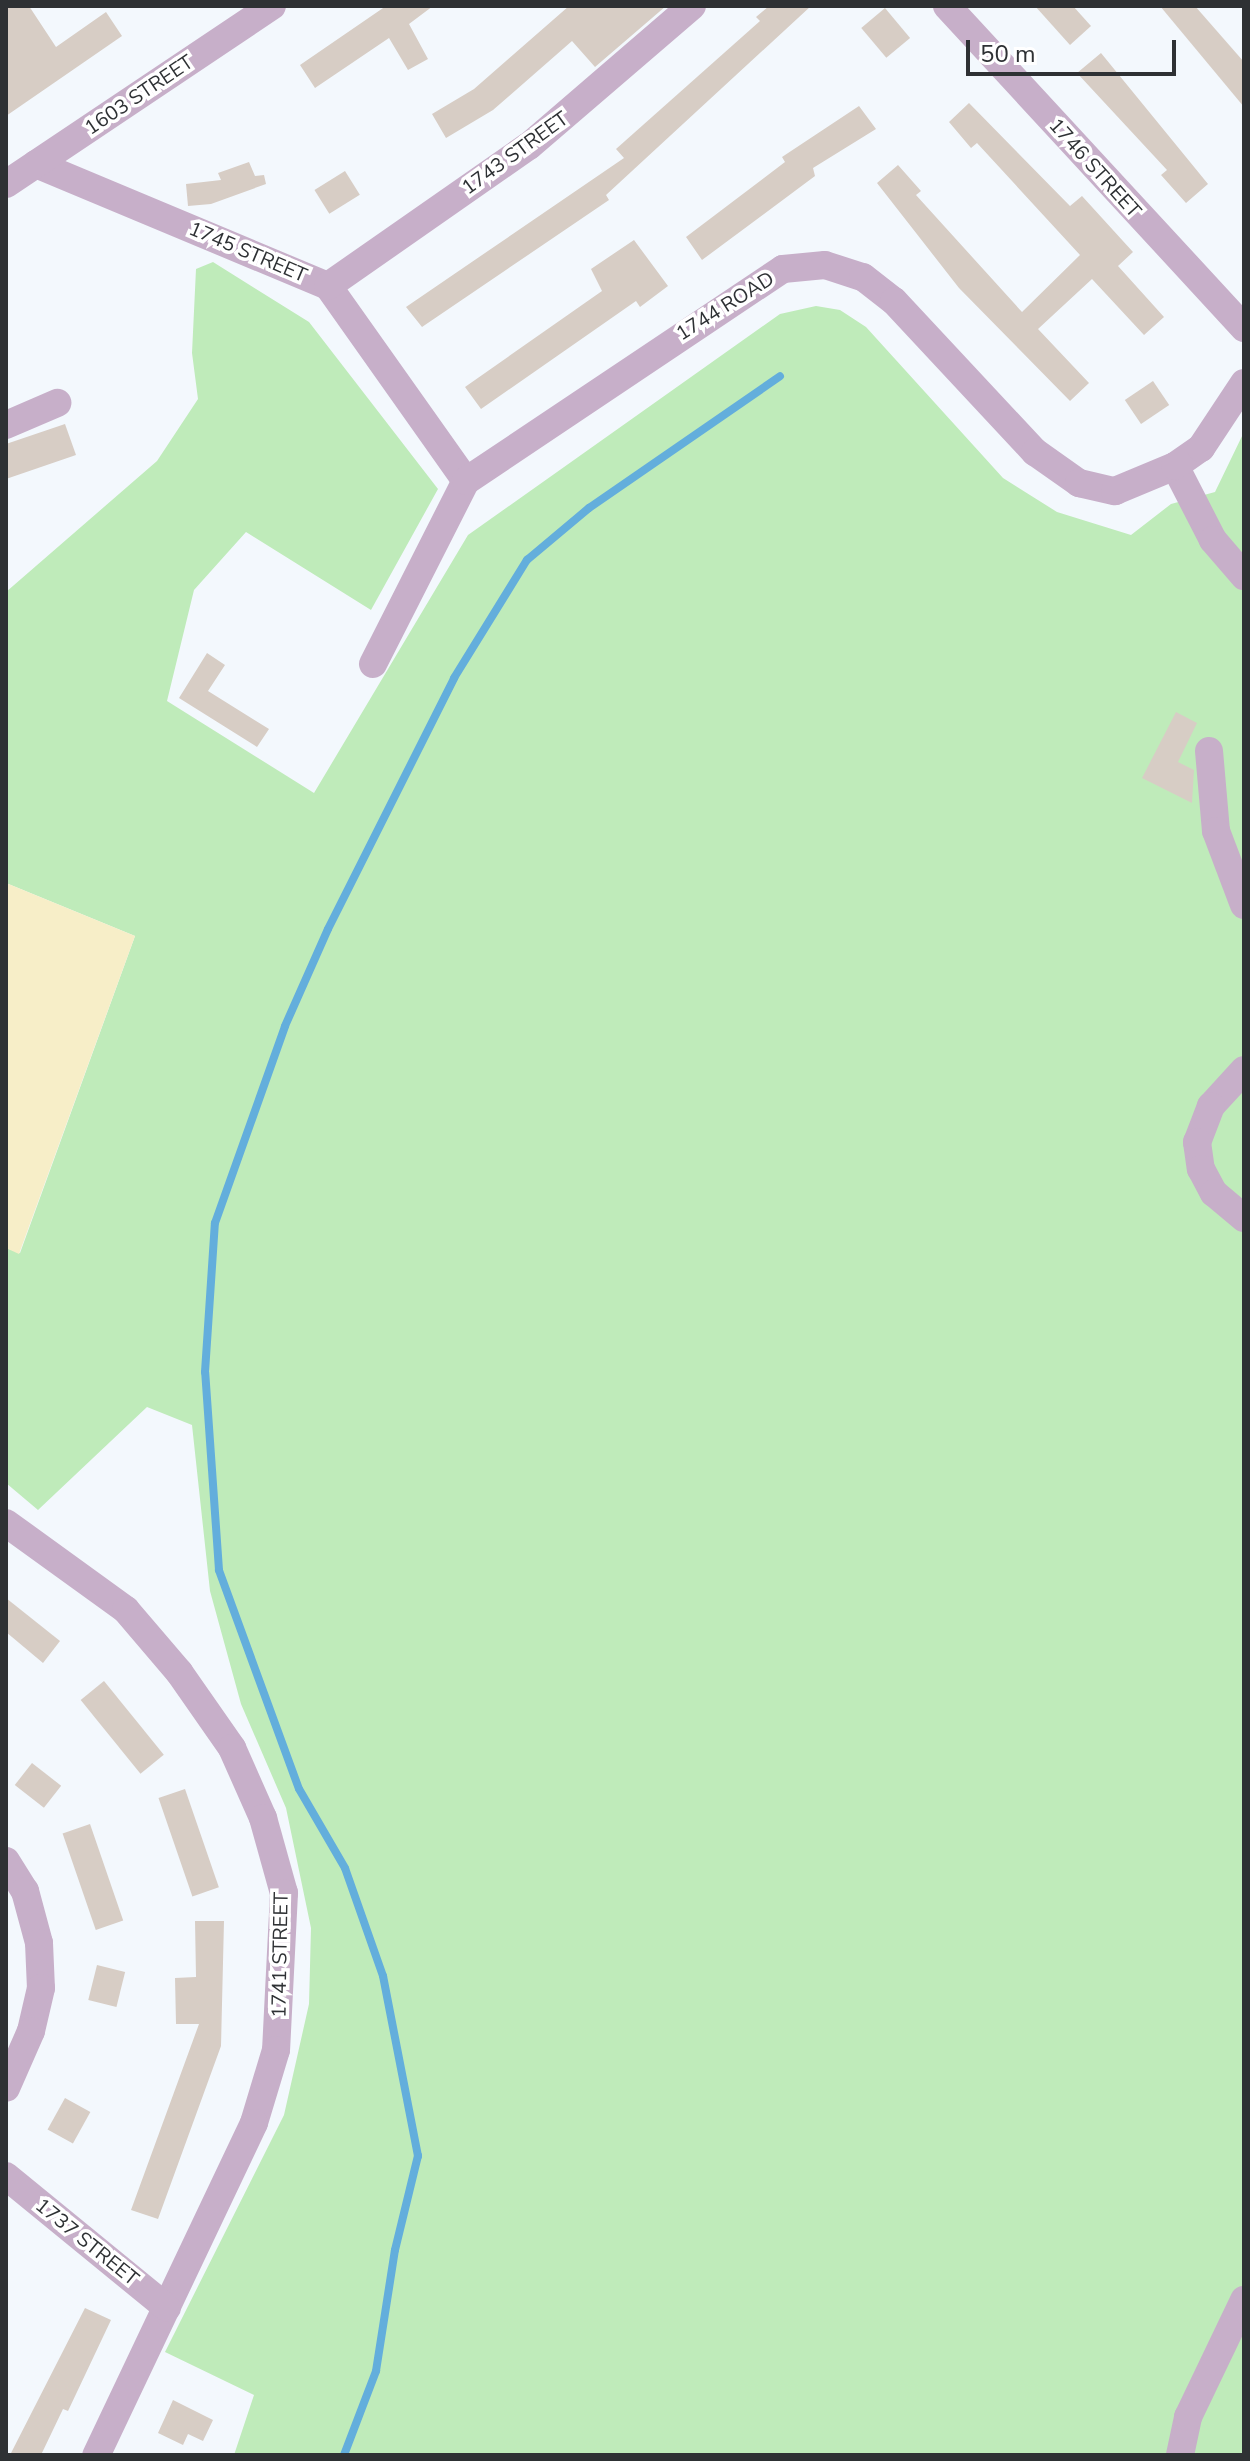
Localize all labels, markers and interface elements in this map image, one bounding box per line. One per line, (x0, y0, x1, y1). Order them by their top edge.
scale bar (970, 24, 1180, 74)
text: 50 m (980, 38, 1036, 70)
street label: 1603 STREET (80, 50, 198, 140)
street label: 1743 STREET (457, 106, 573, 200)
street label: 1746 STREET (1044, 113, 1146, 223)
street label: 1745 STREET (185, 216, 311, 288)
street label: 1744 ROAD (672, 266, 778, 346)
street label: 1741 STREET (267, 1892, 293, 2018)
street label: 1737 STREET (31, 2193, 143, 2291)

